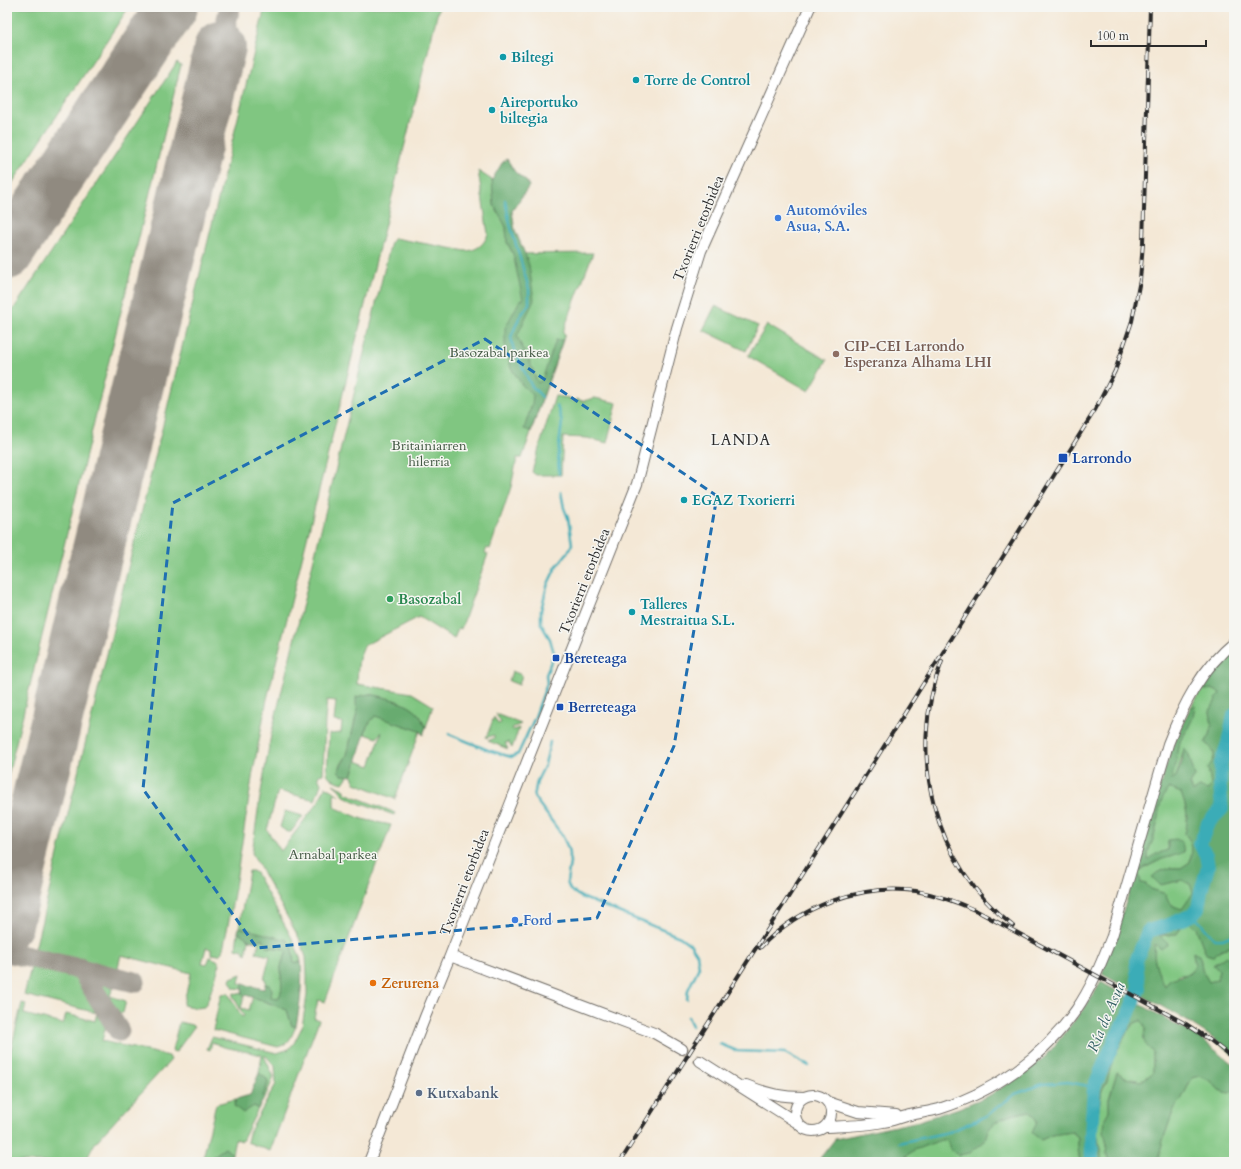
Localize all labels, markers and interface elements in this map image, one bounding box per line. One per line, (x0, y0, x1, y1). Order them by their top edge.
scale bar (1091, 22, 1206, 48)
text: 100 m (1097, 28, 1130, 44)
place label: Biltegi (511, 48, 555, 67)
marker: Biltegi (498, 52, 508, 62)
place label: Torre de Control (644, 71, 750, 90)
marker: Torre de Control (631, 75, 641, 85)
place label: Aireportuko biltegia (500, 93, 578, 128)
marker: Aireportuko biltegia (487, 105, 497, 115)
street label: Txorierri etorbidea (669, 172, 728, 284)
place label: Automóviles Asua, S.A. (786, 201, 867, 236)
marker: Automóviles Asua, S.A. (773, 213, 783, 223)
place label: CIP-CEI Larrondo Esperanza Alhama LHI (844, 337, 992, 372)
park label: Basozabal parkea (449, 343, 549, 362)
marker: CIP-CEI Larrondo Esperanza Alhama LHI (831, 349, 841, 359)
district label: LANDA (711, 430, 771, 450)
park label: Britainiarren hilerria (391, 436, 467, 471)
place label: Larrondo (1072, 449, 1132, 468)
marker: Larrondo (1057, 452, 1069, 464)
place label: EGAZ Txorierri (692, 491, 796, 510)
marker: EGAZ Txorierri (679, 495, 689, 505)
street label: Txorierri etorbidea (555, 525, 614, 637)
place label: Basozabal (398, 590, 461, 609)
marker: Basozabal (385, 594, 395, 604)
place label: Talleres Mestraitua S.L. (640, 595, 735, 630)
marker: Talleres Mestraitua S.L. (627, 607, 637, 617)
place label: Bereteaga (564, 649, 627, 668)
marker: Bereteaga (551, 653, 561, 663)
place label: Berreteaga (568, 698, 637, 717)
marker: Berreteaga (555, 702, 565, 712)
street label: Txorierri etorbidea (435, 826, 494, 938)
park label: Arnabal parkea (289, 845, 377, 864)
place label: Ford (523, 911, 552, 930)
marker: Ford (510, 915, 520, 925)
place label: Zerurena (381, 974, 439, 993)
marker: Zerurena (368, 978, 378, 988)
water label: Ría de Asua (1082, 979, 1130, 1055)
place label: Kutxabank (427, 1084, 499, 1103)
marker: Kutxabank (414, 1088, 424, 1098)

